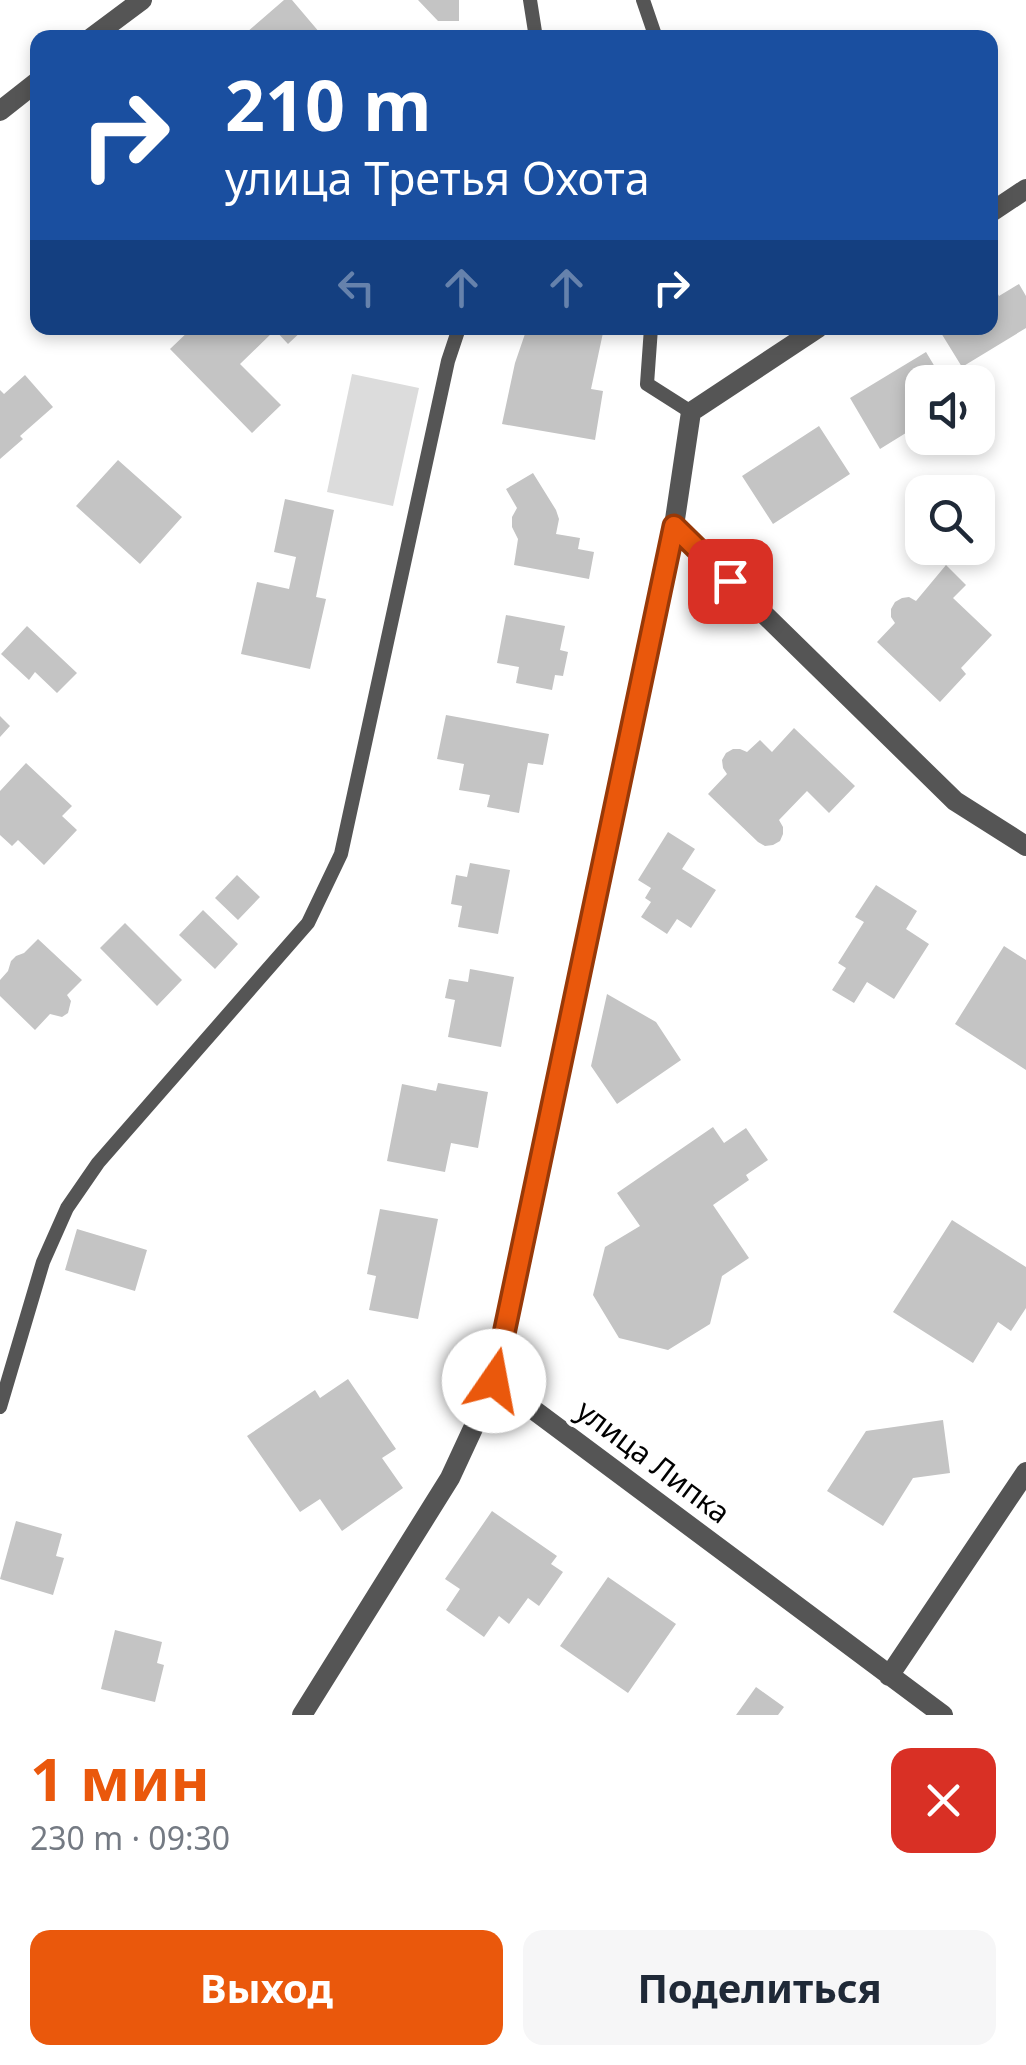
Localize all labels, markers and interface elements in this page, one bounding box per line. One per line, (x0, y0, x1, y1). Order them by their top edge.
text: 210 m (225, 56, 432, 152)
icon: right (60, 70, 190, 200)
text: улица Третья Охота (225, 147, 650, 208)
icon: left (329, 260, 384, 315)
icon: ahead (434, 260, 489, 315)
icon: ahead (539, 260, 594, 315)
icon: right (644, 260, 699, 315)
map controls (905, 365, 995, 565)
button: sound (905, 365, 995, 455)
button: search (905, 475, 995, 565)
pin (688, 539, 773, 624)
icon: arrive (703, 554, 758, 609)
position arrow (442, 1329, 546, 1433)
street label: улица Липка (569, 1389, 739, 1532)
text: 1 мин (30, 1737, 210, 1819)
button: close (891, 1748, 996, 1853)
text: 230 m · 09:30 (30, 1816, 230, 1859)
button: Выход (30, 1930, 503, 2045)
button: Поделиться (523, 1930, 996, 2045)

